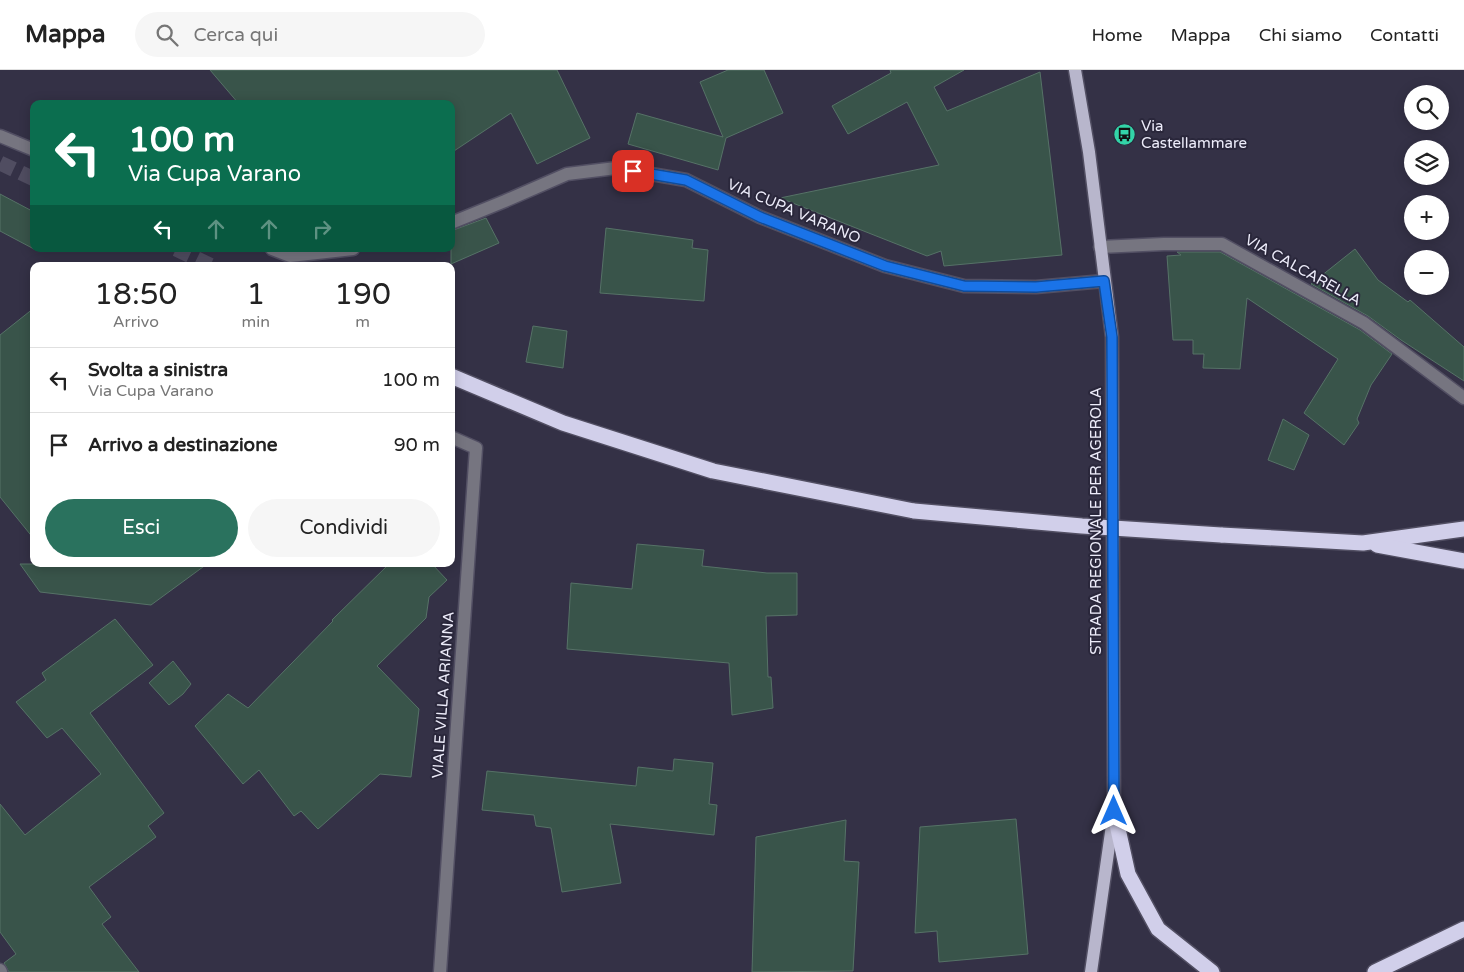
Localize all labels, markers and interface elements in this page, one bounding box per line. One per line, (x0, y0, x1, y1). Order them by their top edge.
search box (135, 12, 485, 57)
text: Mappa (25, 20, 105, 49)
icon: search (153, 21, 181, 49)
text: Cerca qui (193, 24, 278, 46)
text: Home (1091, 24, 1142, 46)
text: Mappa (1170, 24, 1231, 46)
text: Chi siamo (1259, 24, 1342, 46)
text: Contatti (1370, 24, 1439, 46)
map controls (1404, 85, 1449, 295)
button: search (1404, 85, 1449, 130)
place label: Via Castellammare (1141, 117, 1247, 152)
text: 100 m (128, 119, 235, 161)
icon: left (45, 120, 110, 185)
bus stop icon: Via Castellammare (1113, 123, 1137, 147)
button: layers (1404, 140, 1449, 185)
pin (612, 150, 654, 192)
icon: arrive (619, 157, 647, 185)
text: Via Cupa Varano (128, 161, 301, 187)
street label: VIA CUPA VARANO (725, 175, 863, 247)
button: + (1404, 195, 1449, 240)
icon: left (149, 215, 177, 243)
icon: ahead (202, 215, 230, 243)
icon: ahead (255, 215, 283, 243)
icon: right (308, 215, 336, 243)
street label: VIA CALCARELLA (1242, 231, 1364, 309)
button: − (1404, 250, 1449, 295)
text: 18:50 (94, 276, 177, 313)
text: 1 (246, 276, 265, 313)
text: 190 (334, 276, 391, 313)
text: Arrivo (113, 312, 159, 332)
text: min (242, 312, 270, 332)
text: m (355, 312, 370, 332)
text: Svolta a sinistra (88, 359, 228, 381)
icon: left (45, 366, 73, 394)
text: 100 m (382, 369, 440, 391)
text: Via Cupa Varano (88, 381, 214, 401)
street label: STRADA REGIONALE PER AGEROLA (1087, 387, 1105, 655)
icon: arrive (45, 431, 73, 459)
text: Arrivo a destinazione (88, 434, 278, 456)
text: 90 m (394, 434, 440, 456)
button: Esci (45, 499, 238, 557)
button: Condividi (248, 499, 440, 557)
street label: VIALE VILLA ARIANNA (428, 611, 458, 779)
position arrow (1087, 784, 1139, 836)

